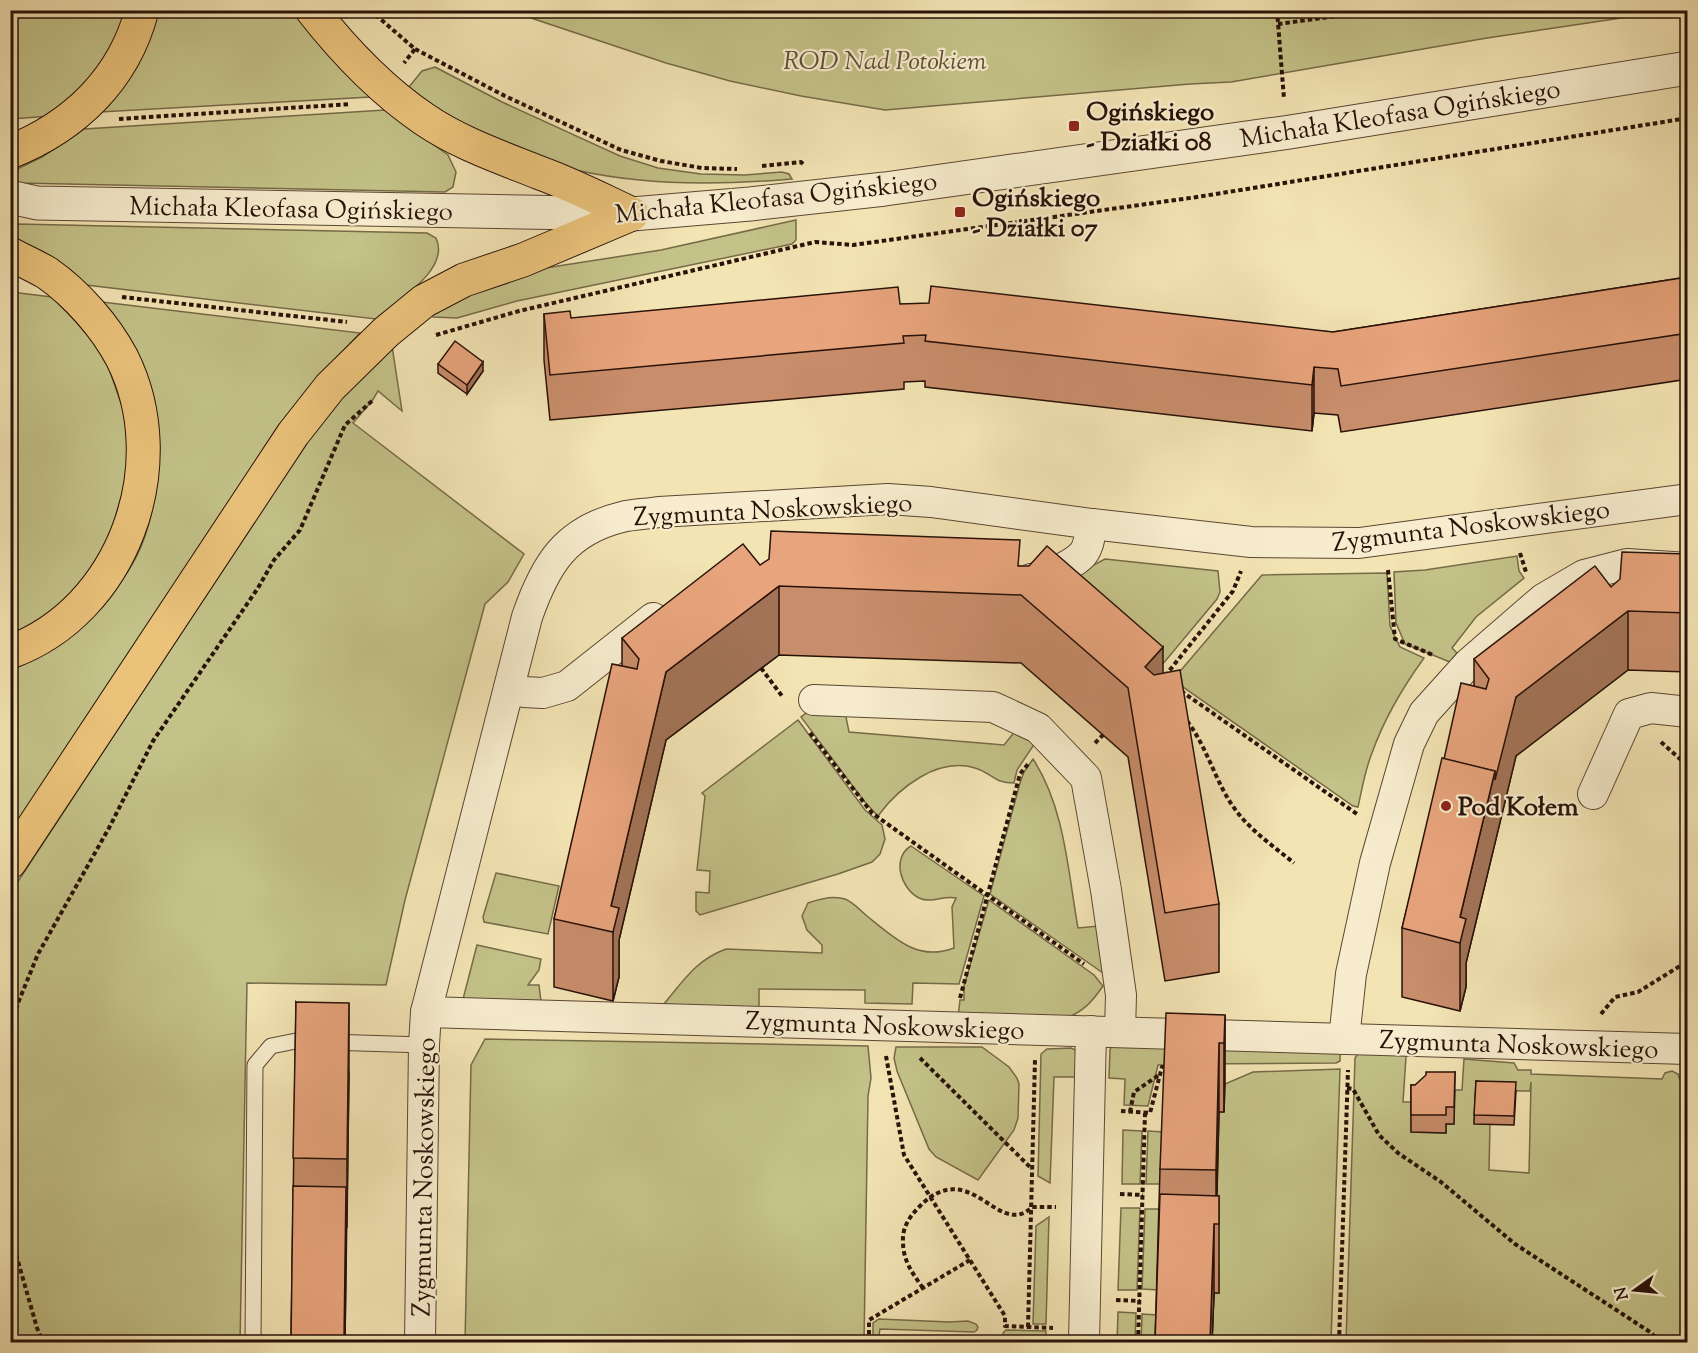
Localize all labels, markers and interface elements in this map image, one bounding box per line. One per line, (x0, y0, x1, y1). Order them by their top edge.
park label: ROD Nad Potokiem (783, 44, 987, 81)
street label: Michała Kleofasa Ogińskiego (1238, 72, 1563, 159)
place label: Ogińskiego - Działki 08 (1086, 95, 1214, 162)
marker: Ogińskiego - Działki 08 (1067, 119, 1081, 133)
street label: Michała Kleofasa Ogińskiego (613, 164, 939, 235)
place label: Ogińskiego - Działki 07 (972, 181, 1100, 248)
street label: Michała Kleofasa Ogińskiego (129, 189, 453, 232)
marker: Ogińskiego - Działki 07 (953, 205, 967, 219)
street label: Zygmunta Noskowskiego (633, 486, 913, 537)
street label: Zygmunta Noskowskiego (1331, 492, 1612, 563)
place label: Pod Kołem (1458, 790, 1579, 827)
marker: Pod Kołem (1439, 799, 1453, 813)
street label: Zygmunta Noskowskiego (745, 1004, 1025, 1051)
street label: Zygmunta Noskowskiego (1379, 1023, 1659, 1070)
street label: Zygmunta Noskowskiego (405, 1037, 446, 1317)
north arrow (1605, 1260, 1665, 1320)
text: N (1610, 1284, 1636, 1302)

